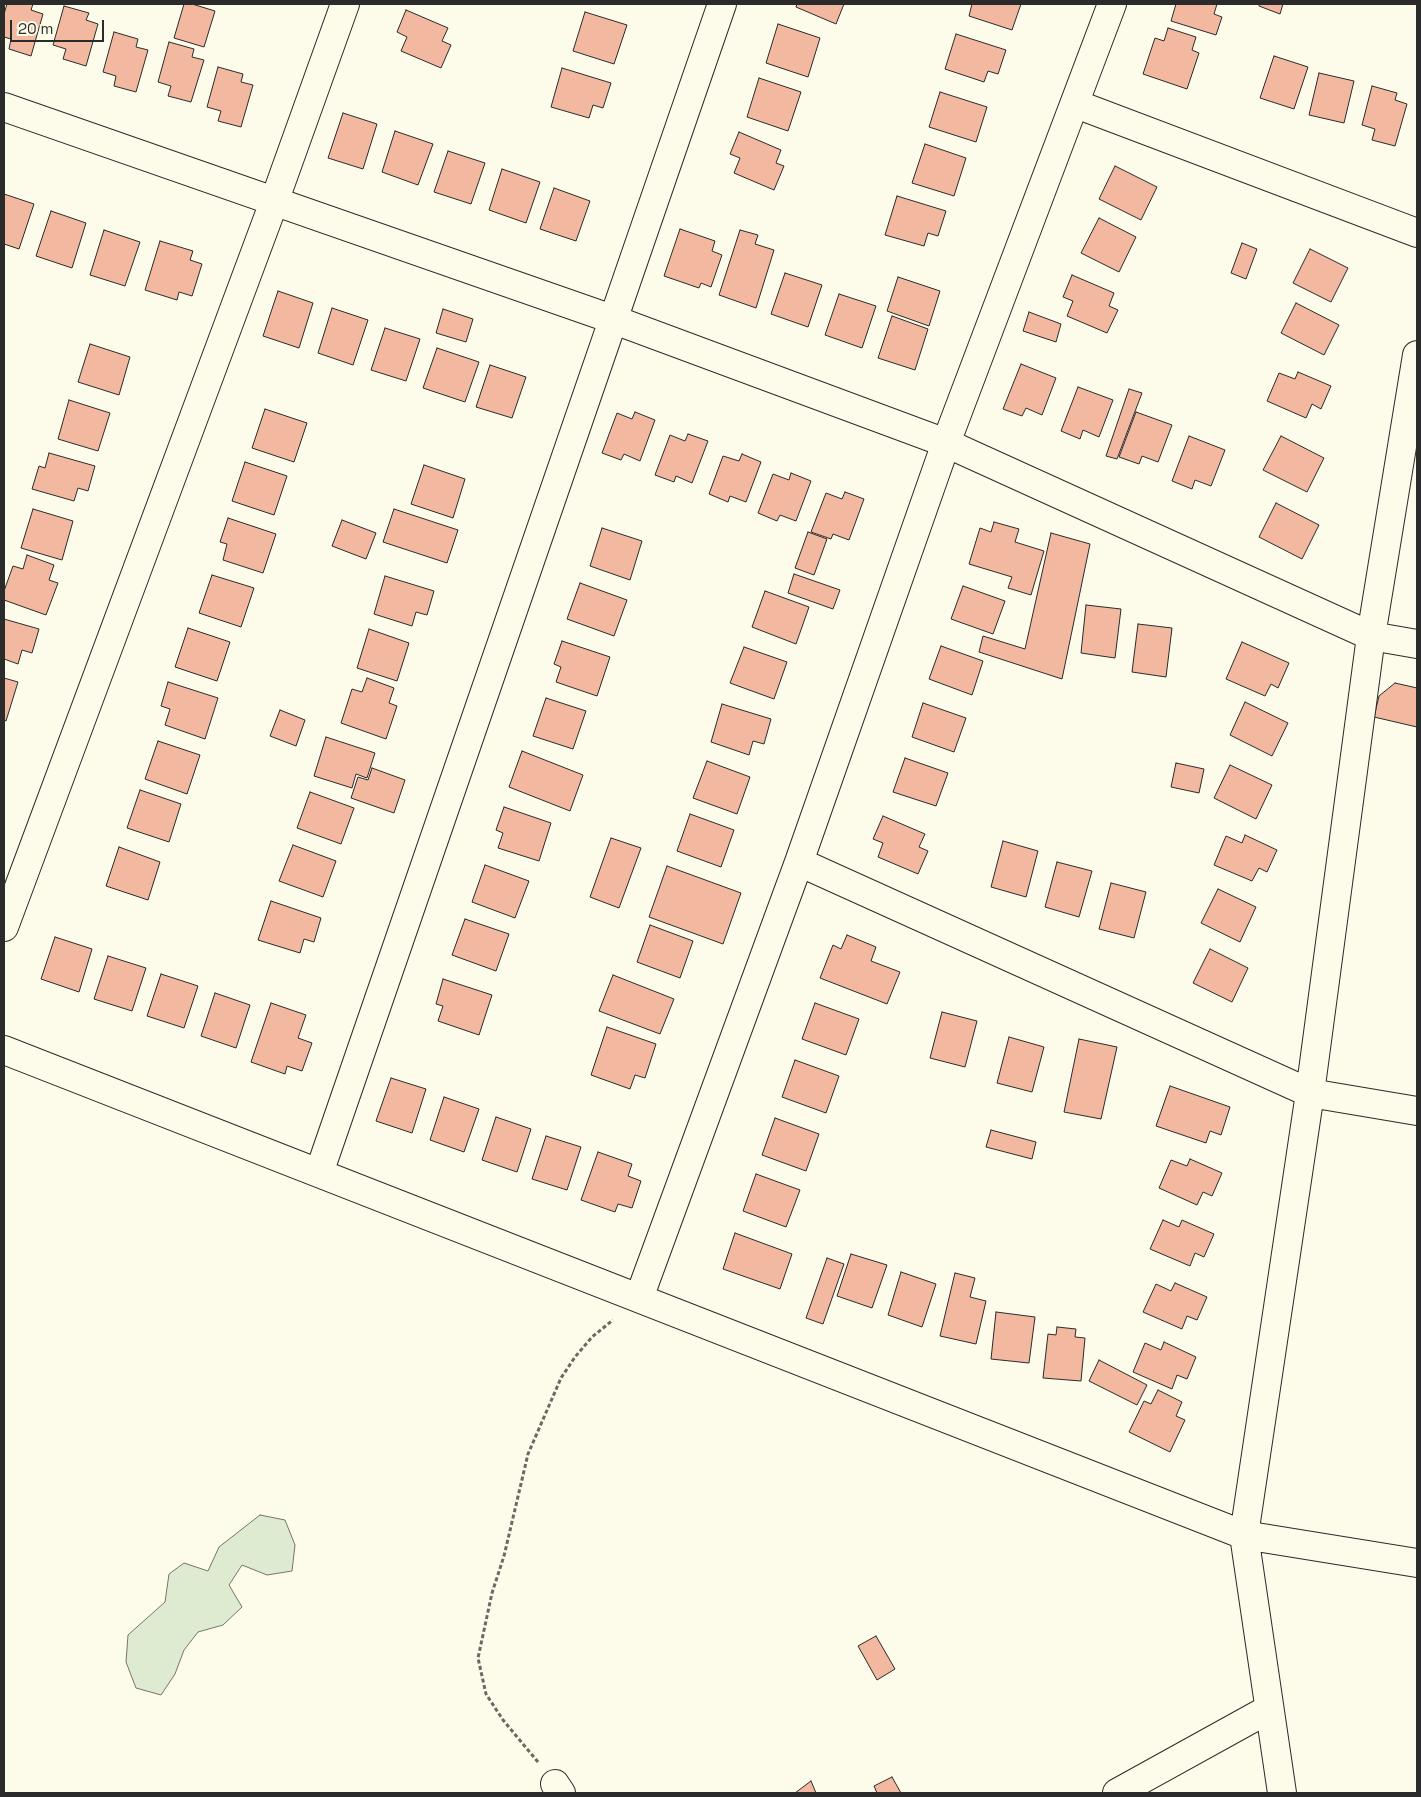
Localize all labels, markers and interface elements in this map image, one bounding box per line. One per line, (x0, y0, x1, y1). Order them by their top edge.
scale bar (12, 10, 106, 42)
text: 20 m (18, 19, 53, 38)

